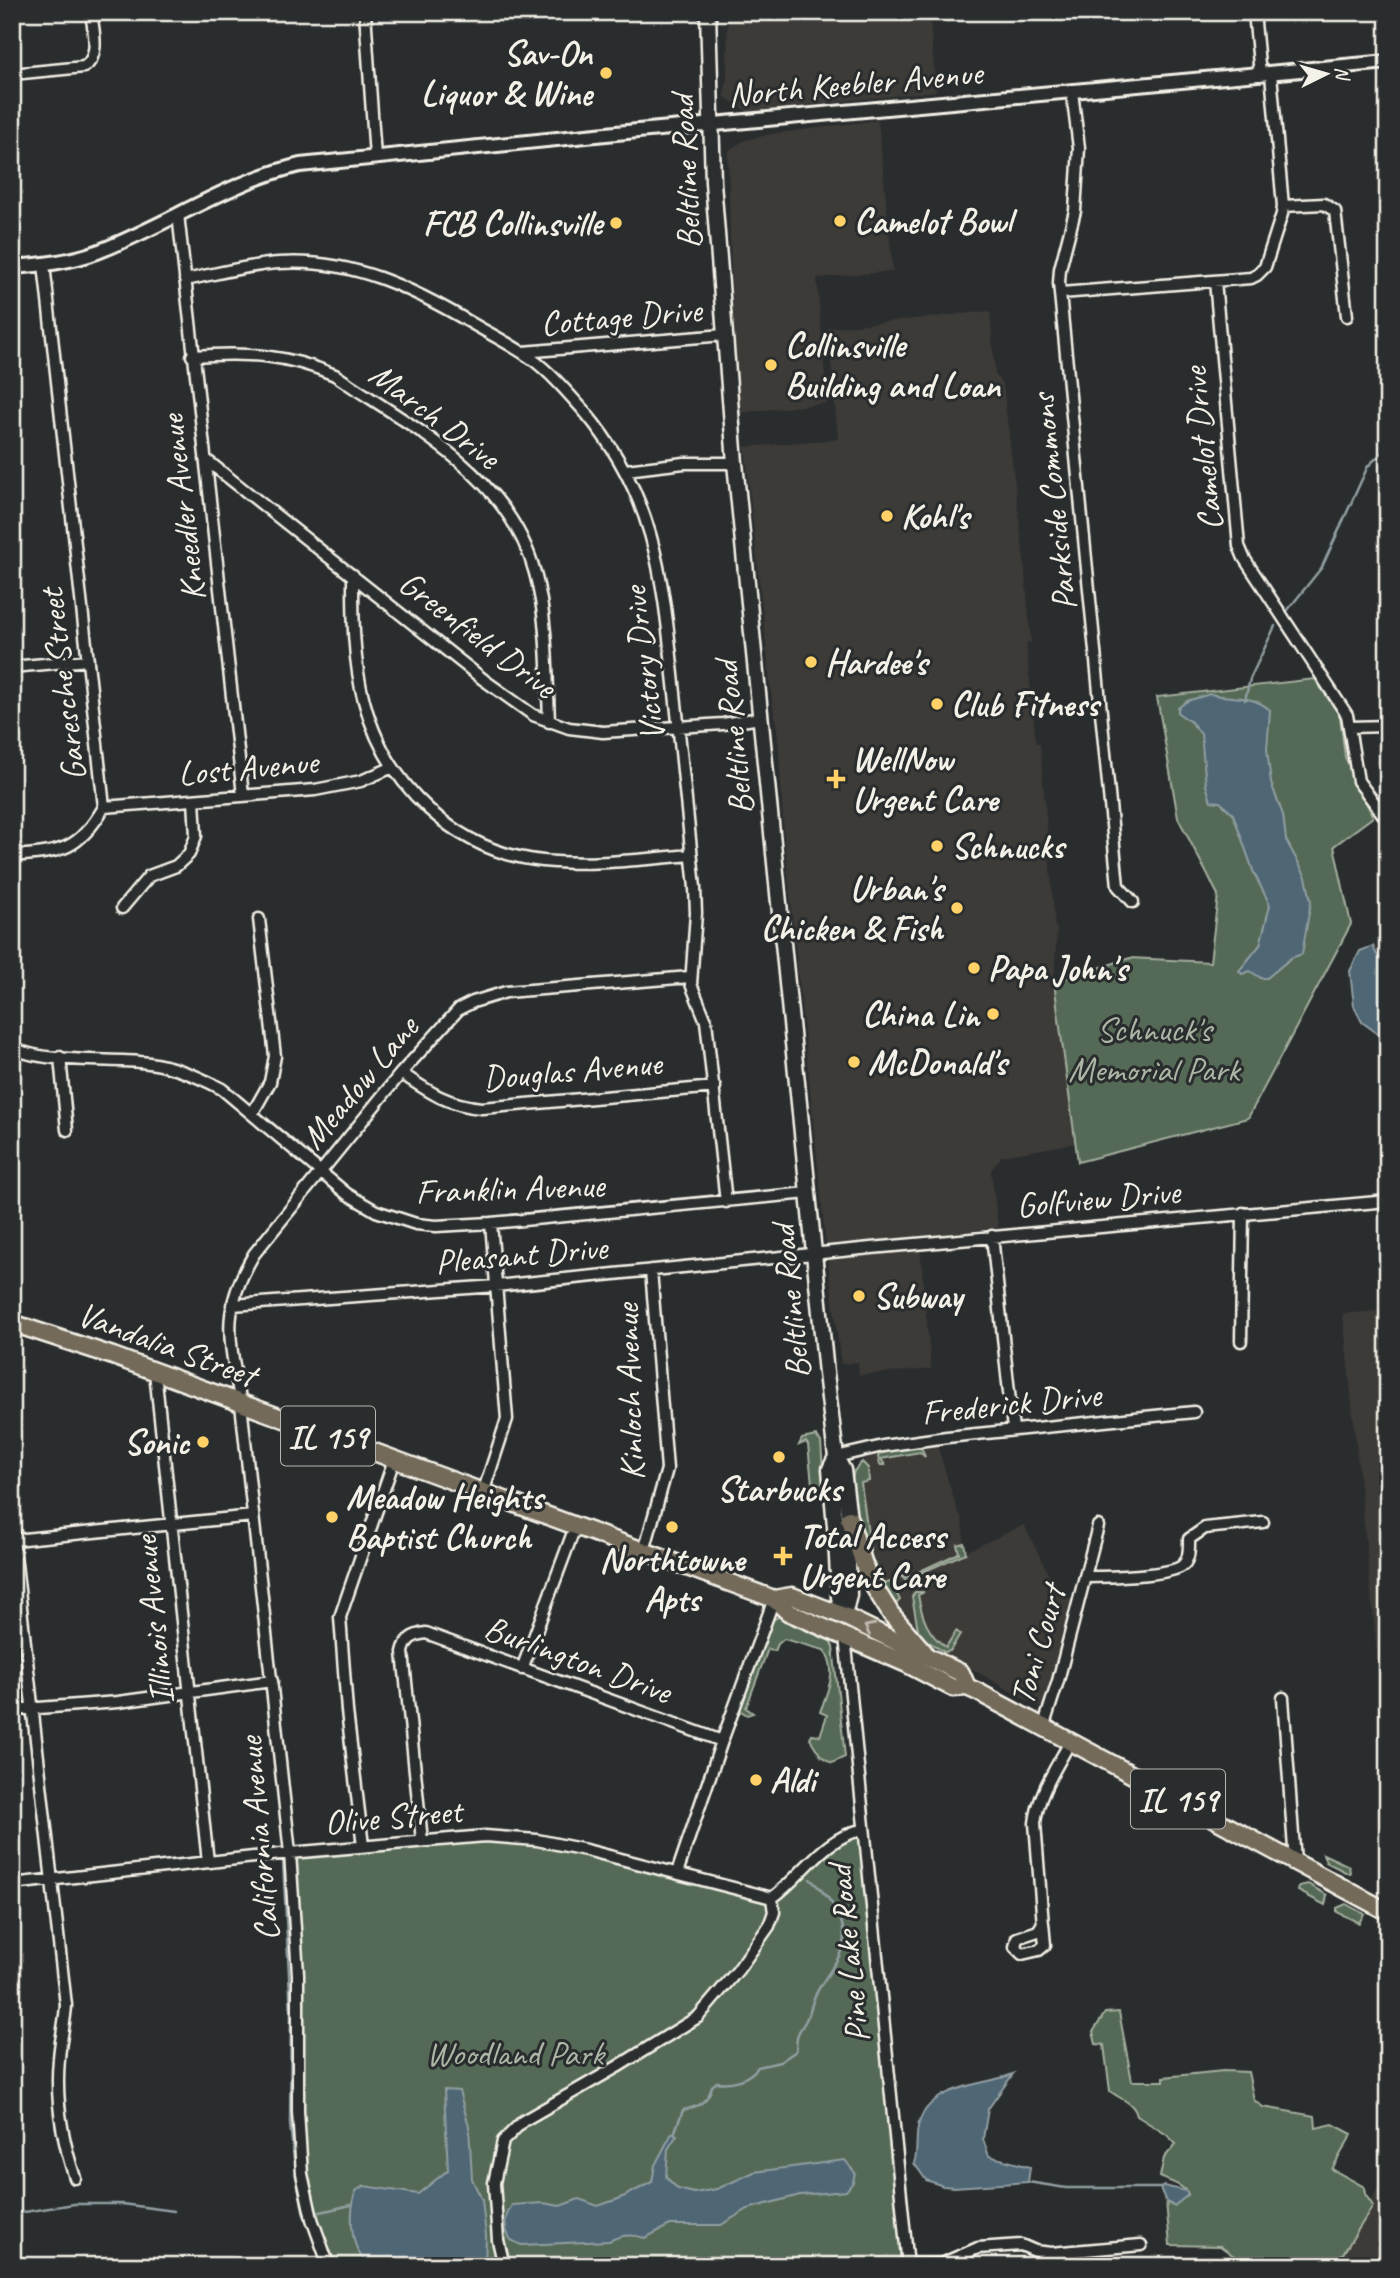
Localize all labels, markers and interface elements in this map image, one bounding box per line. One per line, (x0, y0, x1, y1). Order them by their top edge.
place label: Sav-On Liquor & Wine (421, 31, 594, 116)
north arrow (1292, 38, 1362, 108)
street label: North Keebler Avenue (726, 50, 987, 117)
marker: Sav-On Liquor & Wine (598, 65, 614, 81)
text: N (1329, 66, 1355, 83)
street label: Beltline Road (659, 89, 712, 250)
place label: Camelot Bowl (854, 199, 1019, 244)
place label: FCB Collinsville (423, 201, 605, 246)
marker: Camelot Bowl (832, 213, 848, 229)
marker: FCB Collinsville (608, 215, 624, 231)
street label: Cottage Drive (539, 287, 706, 346)
place label: Collinsville Building and Loan (785, 323, 1001, 408)
street label: March Drive (360, 352, 511, 481)
marker: Collinsville Building and Loan (763, 357, 779, 373)
street label: Camelot Drive (1171, 362, 1233, 533)
street label: Parkside Commons (1019, 388, 1087, 612)
street label: Kneedler Avenue (148, 410, 216, 604)
place label: Kohl's (901, 494, 973, 539)
marker: Kohl's (879, 508, 895, 524)
street label: Greenfield Drive (390, 560, 568, 710)
street label: Victory Drive (611, 581, 675, 744)
street label: Garesche Street (28, 583, 97, 783)
place label: Hardee's (825, 640, 931, 685)
street label: Beltline Road (703, 654, 764, 817)
marker: Hardee's (803, 654, 819, 670)
place label: Club Fitness (951, 682, 1102, 727)
marker: Club Fitness (929, 696, 945, 712)
place label: WellNow Urgent Care (852, 737, 1000, 822)
street label: Lost Avenue (176, 739, 322, 796)
marker: WellNow Urgent Care (826, 769, 846, 789)
place label: Schnucks (951, 824, 1067, 869)
marker: Schnucks (929, 838, 945, 854)
place label: Urban's Chicken & Fish (761, 866, 947, 951)
marker: Urban's Chicken & Fish (949, 900, 965, 916)
place label: Papa John's (988, 946, 1131, 991)
marker: Papa John's (966, 960, 982, 976)
place label: China Lin (862, 992, 981, 1037)
street label: Meadow Lane (291, 1004, 430, 1158)
marker: China Lin (985, 1006, 1001, 1022)
park label: Schnuck's Memorial Park (1068, 1007, 1242, 1092)
street label: Douglas Avenue (481, 1040, 666, 1101)
place label: McDonald's (868, 1040, 1010, 1085)
marker: McDonald's (846, 1054, 862, 1070)
street label: Franklin Avenue (415, 1163, 608, 1214)
street label: Golfview Drive (1014, 1169, 1184, 1228)
street label: Beltline Road (760, 1218, 821, 1381)
street label: Pleasant Drive (433, 1224, 611, 1284)
place label: Subway (873, 1274, 966, 1319)
marker: Subway (851, 1288, 867, 1304)
street label: Vandalia Street (71, 1291, 266, 1399)
street label: Kinloch Avenue (604, 1300, 655, 1481)
street label: Frederick Drive (919, 1371, 1106, 1435)
road number: IL 159 (281, 1406, 375, 1466)
place label: Sonic (124, 1420, 190, 1465)
marker: Sonic (195, 1434, 211, 1450)
marker: Starbucks (771, 1449, 787, 1465)
place label: Starbucks (717, 1467, 845, 1512)
place label: Meadow Heights Baptist Church (346, 1475, 546, 1560)
marker: Meadow Heights Baptist Church (324, 1509, 340, 1525)
place label: Total Access Urgent Care (799, 1514, 949, 1599)
marker: Northtowne Apts (664, 1519, 680, 1535)
street label: Illinois Avenue (122, 1531, 185, 1706)
place label: Northtowne Apts (600, 1537, 747, 1622)
marker: Total Access Urgent Care (773, 1546, 793, 1566)
street label: Toni Court (999, 1576, 1077, 1710)
street label: Burlington Drive (478, 1605, 680, 1715)
one-way arrow (864, 1622, 876, 1636)
street label: California Avenue (227, 1732, 290, 1943)
place label: Aldi (770, 1758, 819, 1803)
road number: IL 159 (1131, 1770, 1225, 1828)
marker: Aldi (748, 1772, 764, 1788)
street label: Olive Street (323, 1788, 467, 1845)
street label: Pine Lake Road (816, 1858, 880, 2045)
park label: Woodland Park (426, 2031, 606, 2076)

